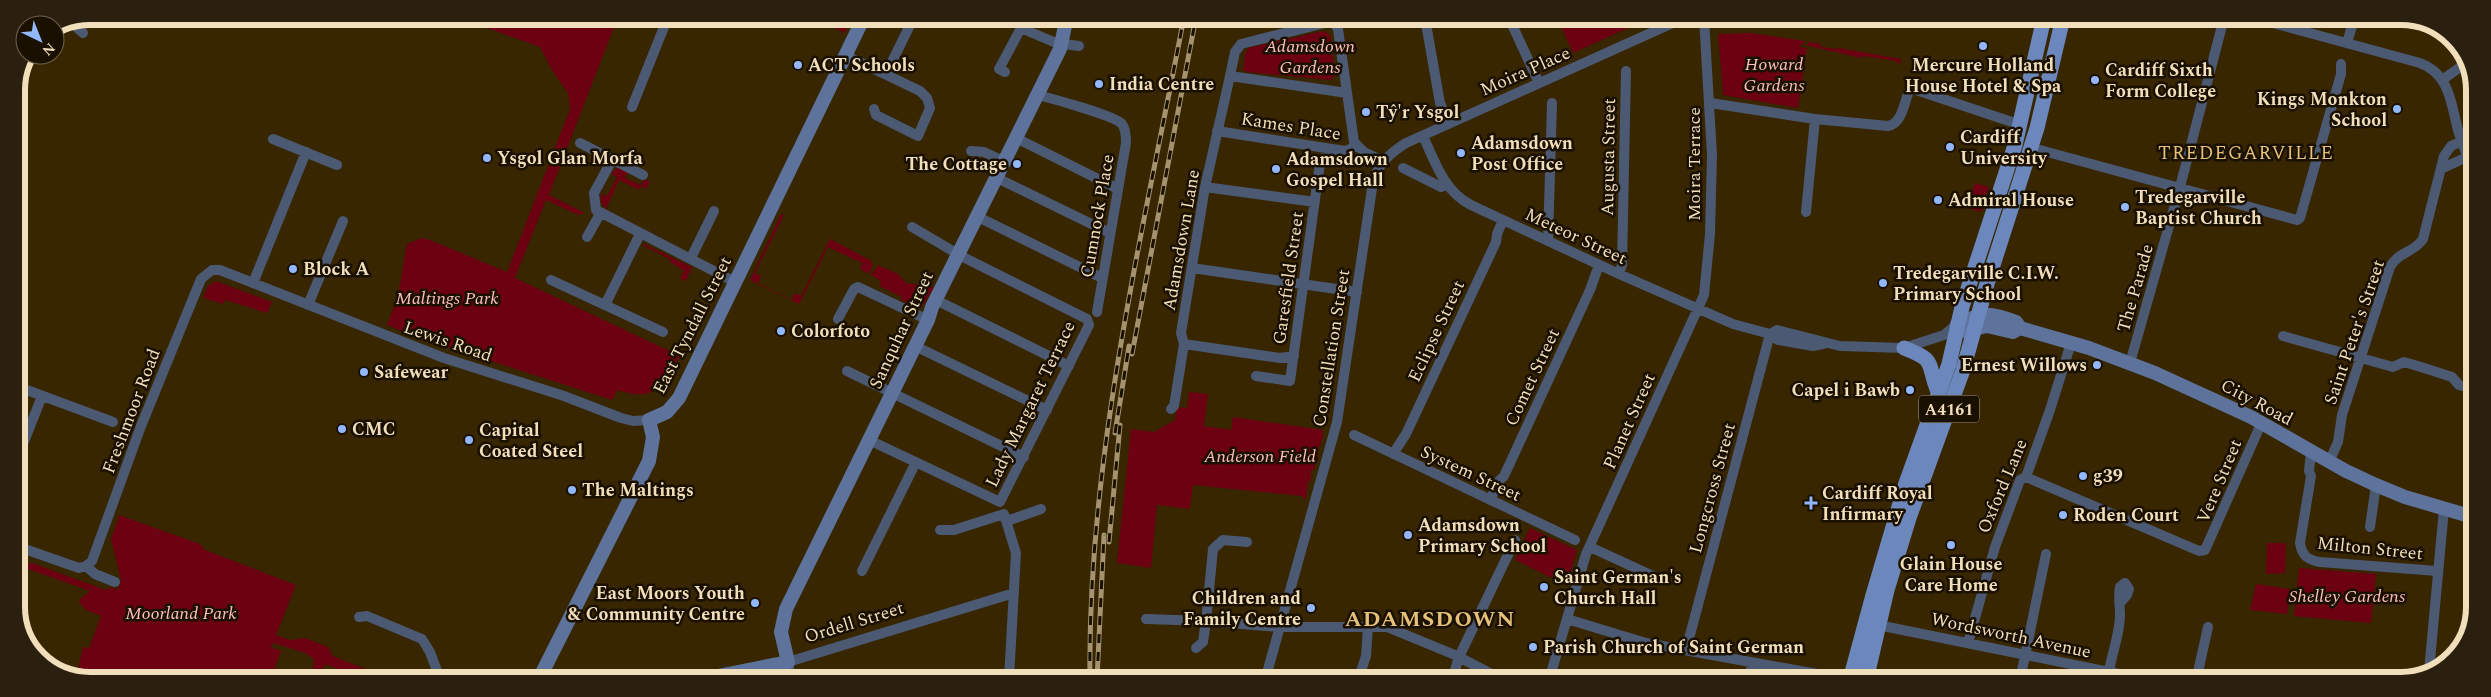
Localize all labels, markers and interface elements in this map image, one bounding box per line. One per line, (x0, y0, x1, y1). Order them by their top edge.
north arrow (15, 15, 65, 65)
park label: Adamsdown Gardens (1264, 33, 1356, 81)
text: N (37, 38, 60, 61)
street label: Moira Place (1476, 40, 1575, 103)
marker: Mercure Holland House Hotel & Spa (1977, 40, 1989, 52)
park label: Howard Gardens (1743, 51, 1805, 99)
place label: ACT Schools (808, 52, 915, 79)
place label: Mercure Holland House Hotel & Spa (1905, 52, 2062, 100)
place label: Cardiff Sixth Form College (2105, 57, 2216, 105)
marker: ACT Schools (792, 59, 804, 71)
place label: India Centre (1109, 71, 1214, 98)
marker: Cardiff Sixth Form College (2089, 74, 2101, 86)
marker: India Centre (1093, 78, 1105, 90)
place label: Kings Monkton School (2257, 86, 2387, 134)
street label: Augusta Street (1594, 98, 1623, 216)
place label: Tŷ'r Ysgol (1376, 99, 1459, 126)
marker: Kings Monkton School (2391, 103, 2403, 115)
street label: Kames Place (1239, 105, 1343, 148)
marker: Tŷ'r Ysgol (1360, 106, 1372, 118)
street label: Moira Terrace (1681, 107, 1708, 221)
place label: Cardiff University (1960, 124, 2048, 172)
place label: Adamsdown Post Office (1471, 130, 1573, 178)
district label: TREDEGARVILLE (2158, 139, 2334, 168)
marker: Cardiff University (1944, 141, 1956, 153)
place label: Ysgol Glan Morfa (497, 145, 644, 172)
place label: Adamsdown Gospel Hall (1286, 146, 1388, 194)
marker: Adamsdown Post Office (1455, 147, 1467, 159)
place label: The Cottage (905, 151, 1007, 178)
marker: Ysgol Glan Morfa (481, 152, 493, 164)
street label: Cumnock Place (1073, 152, 1122, 280)
marker: The Cottage (1011, 158, 1023, 170)
marker: Adamsdown Gospel Hall (1270, 163, 1282, 175)
street label: Adamsdown Lane (1156, 167, 1207, 313)
place label: Tredegarville Baptist Church (2135, 184, 2262, 232)
place label: Admiral House (1948, 187, 2074, 214)
marker: Admiral House (1932, 194, 1944, 206)
street label: Meteor Street (1520, 201, 1631, 272)
marker: Tredegarville Baptist Church (2119, 201, 2131, 213)
street label: Garesfield Street (1266, 210, 1311, 346)
street label: The Parade (2110, 241, 2161, 335)
street label: East Tyndall Street (646, 252, 739, 399)
place label: Block A (303, 256, 370, 283)
street label: Saint Peter's Street (2317, 256, 2392, 408)
place label: Tredegarville C.I.W. Primary School (1893, 260, 2059, 308)
marker: Block A (287, 263, 299, 275)
street label: Sanquhar Street (862, 267, 941, 394)
street label: Constellation Street (1306, 267, 1357, 429)
street label: Eclipse Street (1401, 276, 1472, 387)
marker: Tredegarville C.I.W. Primary School (1877, 277, 1889, 289)
park label: Maltings Park (395, 285, 499, 312)
street label: Lewis Road (400, 314, 496, 369)
street label: Lady Margaret Terrace (978, 316, 1083, 492)
place label: Colorfoto (791, 318, 870, 345)
street label: Comet Street (1498, 324, 1567, 431)
marker: Colorfoto (775, 325, 787, 337)
street label: Freshmoor Road (95, 345, 168, 478)
place label: Ernest Willows (1961, 352, 2087, 379)
place label: Safewear (374, 359, 449, 386)
marker: Ernest Willows (2091, 359, 2103, 371)
marker: Safewear (358, 366, 370, 378)
street label: Planet Street (1596, 369, 1663, 474)
street label: City Road (2216, 372, 2298, 433)
place label: Capel i Bawb (1792, 377, 1900, 404)
marker: Capel i Bawb (1904, 384, 1916, 396)
road number: A4161 (1919, 396, 1979, 422)
place label: CMC (352, 416, 395, 443)
place label: Capital Coated Steel (479, 417, 583, 465)
street label: Longcross Street (1682, 420, 1743, 556)
marker: CMC (336, 423, 348, 435)
marker: Capital Coated Steel (463, 434, 475, 446)
street label: Oxford Lane (1970, 435, 2035, 538)
street label: Vere Street (2190, 435, 2249, 527)
street label: System Street (1416, 438, 1526, 509)
park label: Anderson Field (1203, 443, 1316, 470)
place label: g39 (2093, 463, 2123, 490)
marker: g39 (2077, 470, 2089, 482)
place label: The Maltings (582, 477, 694, 504)
place label: Cardiff Royal Infirmary (1822, 480, 1933, 528)
marker: The Maltings (566, 484, 578, 496)
marker: Cardiff Royal Infirmary (1804, 496, 1818, 510)
place label: Roden Court (2073, 502, 2179, 529)
marker: Roden Court (2057, 509, 2069, 521)
place label: Adamsdown Primary School (1418, 512, 1546, 560)
marker: Adamsdown Primary School (1402, 529, 1414, 541)
street label: Milton Street (2316, 530, 2424, 567)
marker: Glain House Care Home (1945, 539, 1957, 551)
place label: Glain House Care Home (1900, 551, 2002, 599)
place label: Saint German's Church Hall (1554, 564, 1682, 612)
place label: East Moors Youth & Community Centre (567, 580, 745, 628)
marker: Saint German's Church Hall (1538, 581, 1550, 593)
park label: Shelley Gardens (2289, 583, 2406, 610)
place label: Children and Family Centre (1183, 585, 1301, 633)
street label: Ordell Street (801, 595, 907, 650)
marker: East Moors Youth & Community Centre (749, 597, 761, 609)
park label: Moorland Park (125, 600, 237, 627)
marker: Children and Family Centre (1305, 602, 1317, 614)
district label: ADAMSDOWN (1345, 603, 1515, 636)
street label: Wordsworth Avenue (1928, 605, 2094, 666)
place label: Parish Church of Saint German (1543, 634, 1804, 661)
marker: Parish Church of Saint German (1527, 641, 1539, 653)

